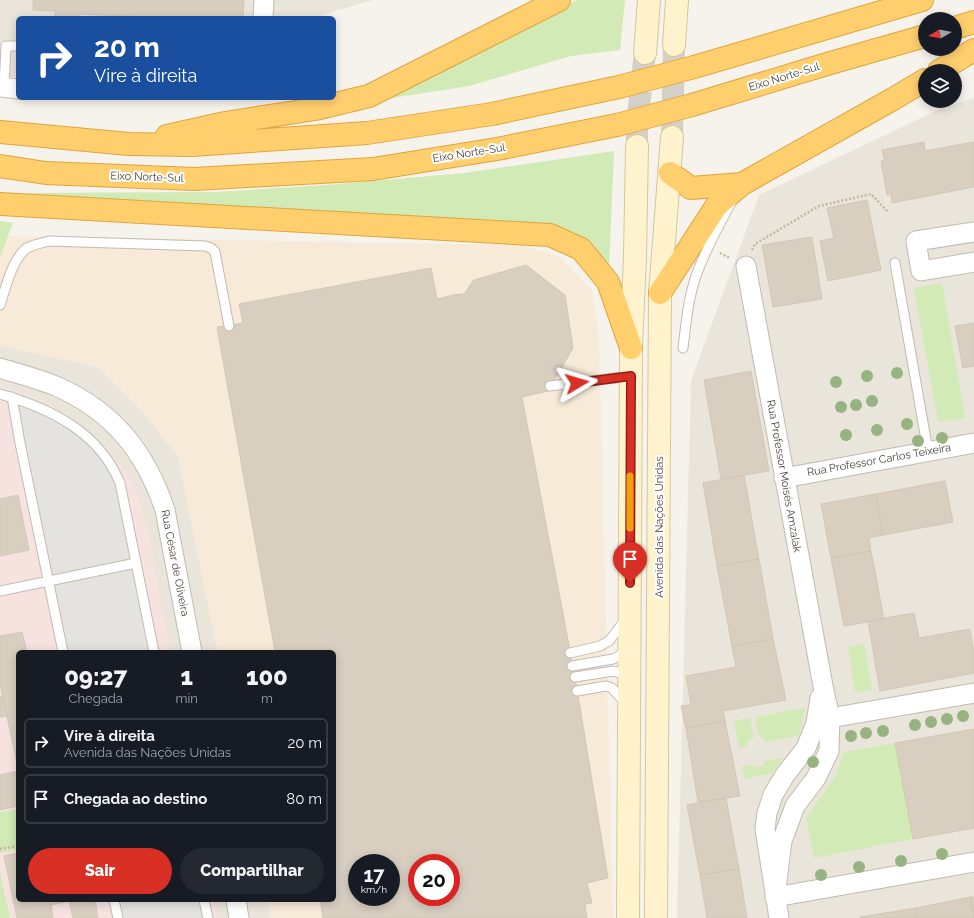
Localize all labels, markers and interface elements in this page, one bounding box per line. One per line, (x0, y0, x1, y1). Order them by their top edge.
north arrow (918, 12, 962, 56)
map controls (918, 12, 962, 108)
text: 20 m (94, 31, 160, 64)
icon: right (28, 32, 80, 84)
street label: Eixo Norte-Sul (747, 60, 821, 94)
button: layers (918, 64, 962, 108)
text: Vire à direita (94, 65, 197, 86)
street label: Eixo Norte-Sul (432, 141, 506, 165)
street label: Eixo Norte-Sul (110, 169, 184, 185)
position arrow (556, 362, 598, 404)
street label: Rua Professor Moisés Amzalak (764, 399, 804, 553)
street label: Rua Professor Carlos Teixeira (806, 441, 952, 479)
street label: Avenida das Nações Unidas (653, 456, 666, 598)
street label: Rua César de Oliveira (158, 509, 192, 617)
pin (613, 542, 647, 583)
icon: arrive (619, 548, 641, 570)
text: 09:27 (64, 662, 127, 691)
text: 1 (180, 662, 193, 691)
text: 100 (246, 662, 288, 691)
text: Chegada (69, 691, 123, 706)
text: min (175, 691, 198, 706)
text: m (261, 691, 273, 706)
text: Vire à direita (64, 727, 155, 745)
icon: right (30, 732, 52, 754)
text: 20 m (287, 734, 322, 752)
text: Avenida das Nações Unidas (64, 745, 231, 760)
icon: arrive (30, 788, 52, 810)
text: Chegada ao destino (64, 790, 207, 808)
text: 80 m (286, 790, 322, 808)
button: Sair (28, 848, 172, 894)
button: Compartilhar (180, 848, 324, 894)
speed limit sign: 20 (408, 854, 460, 906)
text: 17 (363, 863, 385, 887)
text: km/h (361, 884, 387, 895)

